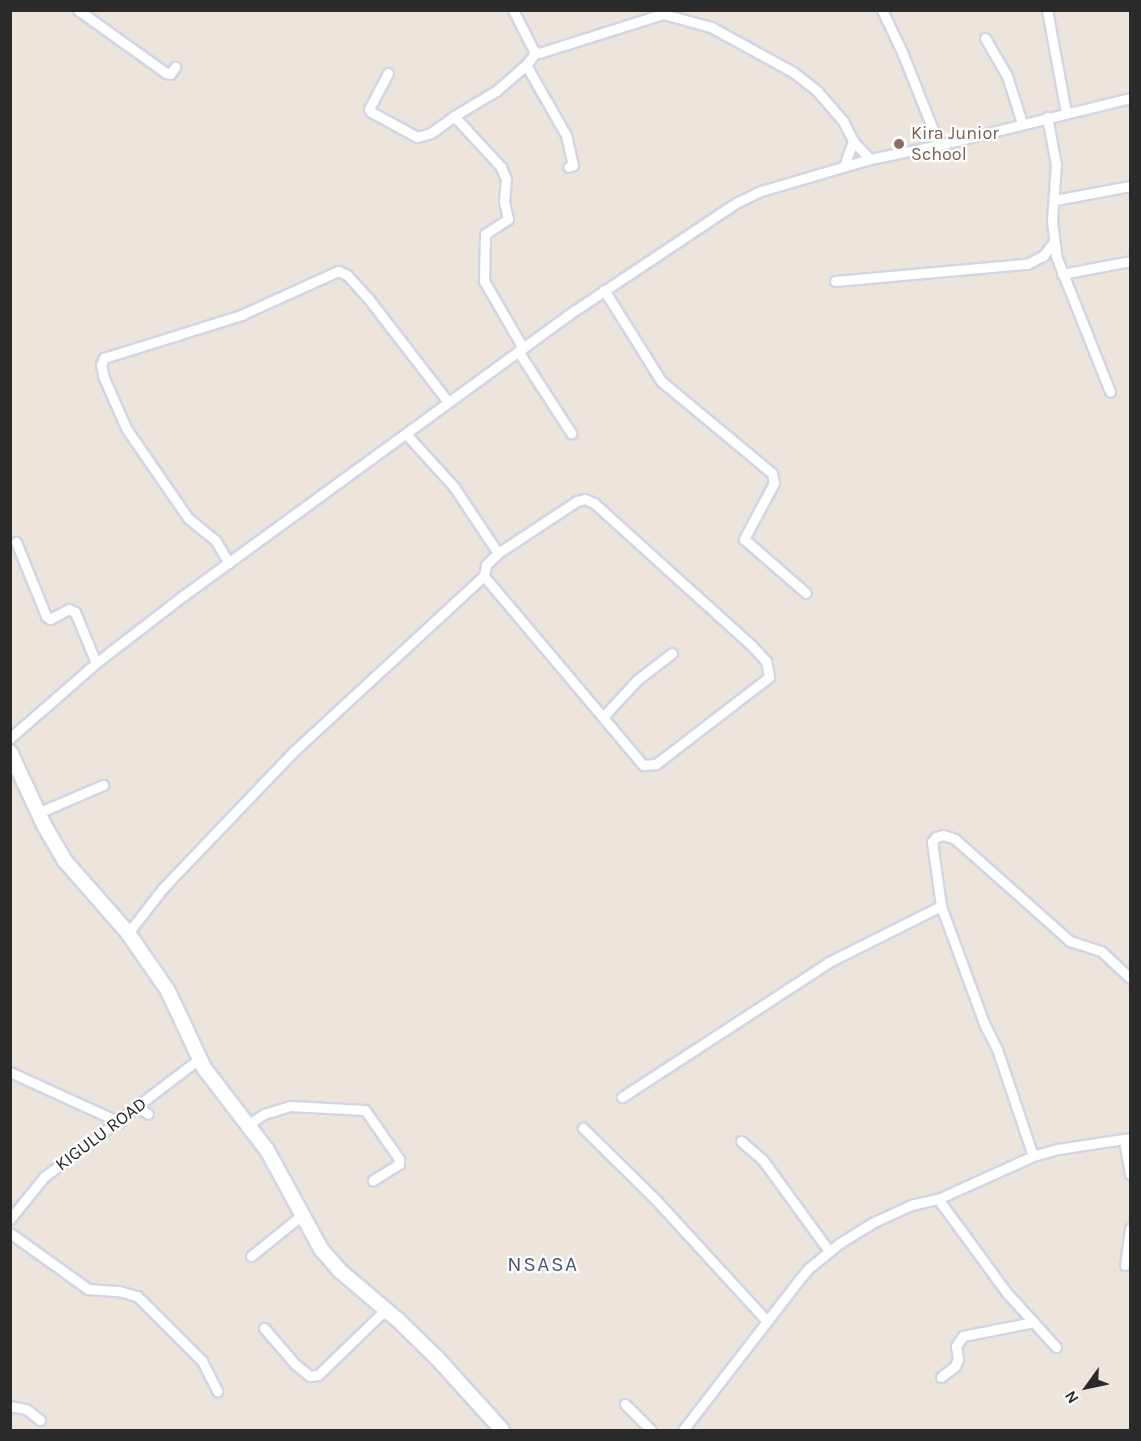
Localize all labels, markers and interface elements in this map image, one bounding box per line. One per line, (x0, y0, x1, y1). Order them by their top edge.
place label: Kira Junior School (911, 123, 999, 166)
marker: Kira Junior School (892, 137, 906, 151)
street label: KIGULU ROAD (51, 1093, 151, 1175)
district label: NSASA (507, 1251, 579, 1277)
north arrow (1057, 1357, 1117, 1417)
text: N (1060, 1387, 1083, 1407)

